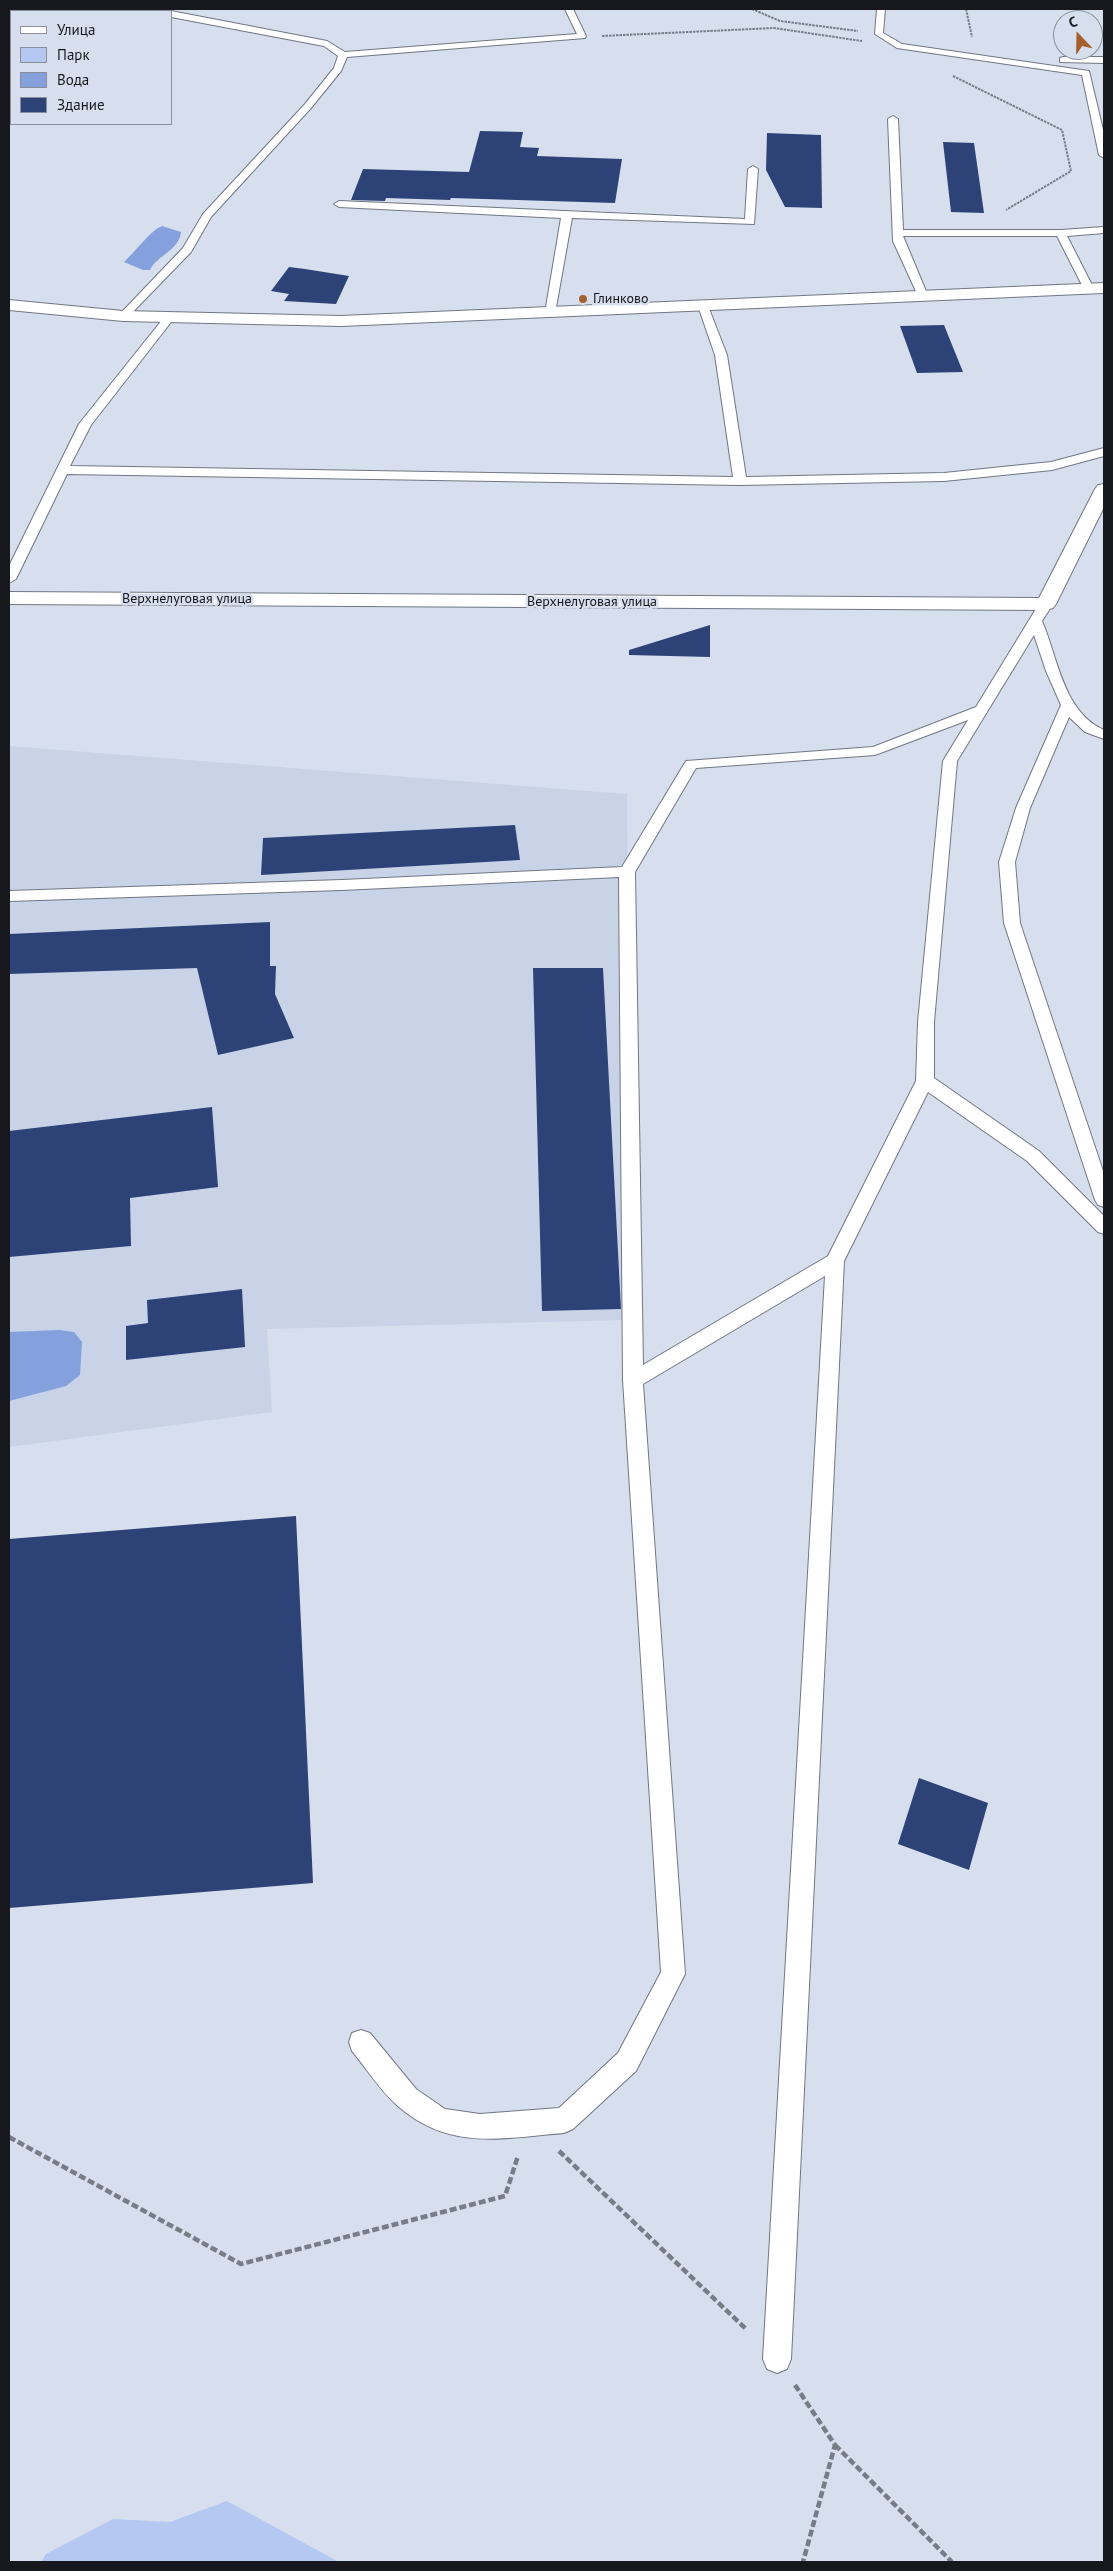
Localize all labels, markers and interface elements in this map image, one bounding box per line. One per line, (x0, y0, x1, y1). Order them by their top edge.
legend (10, 10, 172, 125)
north arrow (1053, 10, 1103, 60)
text: С (1066, 12, 1080, 32)
text: Улица (57, 20, 95, 39)
text: Парк (57, 45, 90, 64)
text: Вода (57, 70, 89, 89)
text: Здание (57, 95, 105, 114)
place label: Глинково (593, 291, 649, 307)
marker: Глинково (577, 293, 589, 305)
street label: Верхнелуговая улица (122, 591, 252, 607)
street label: Верхнелуговая улица (527, 594, 657, 610)

